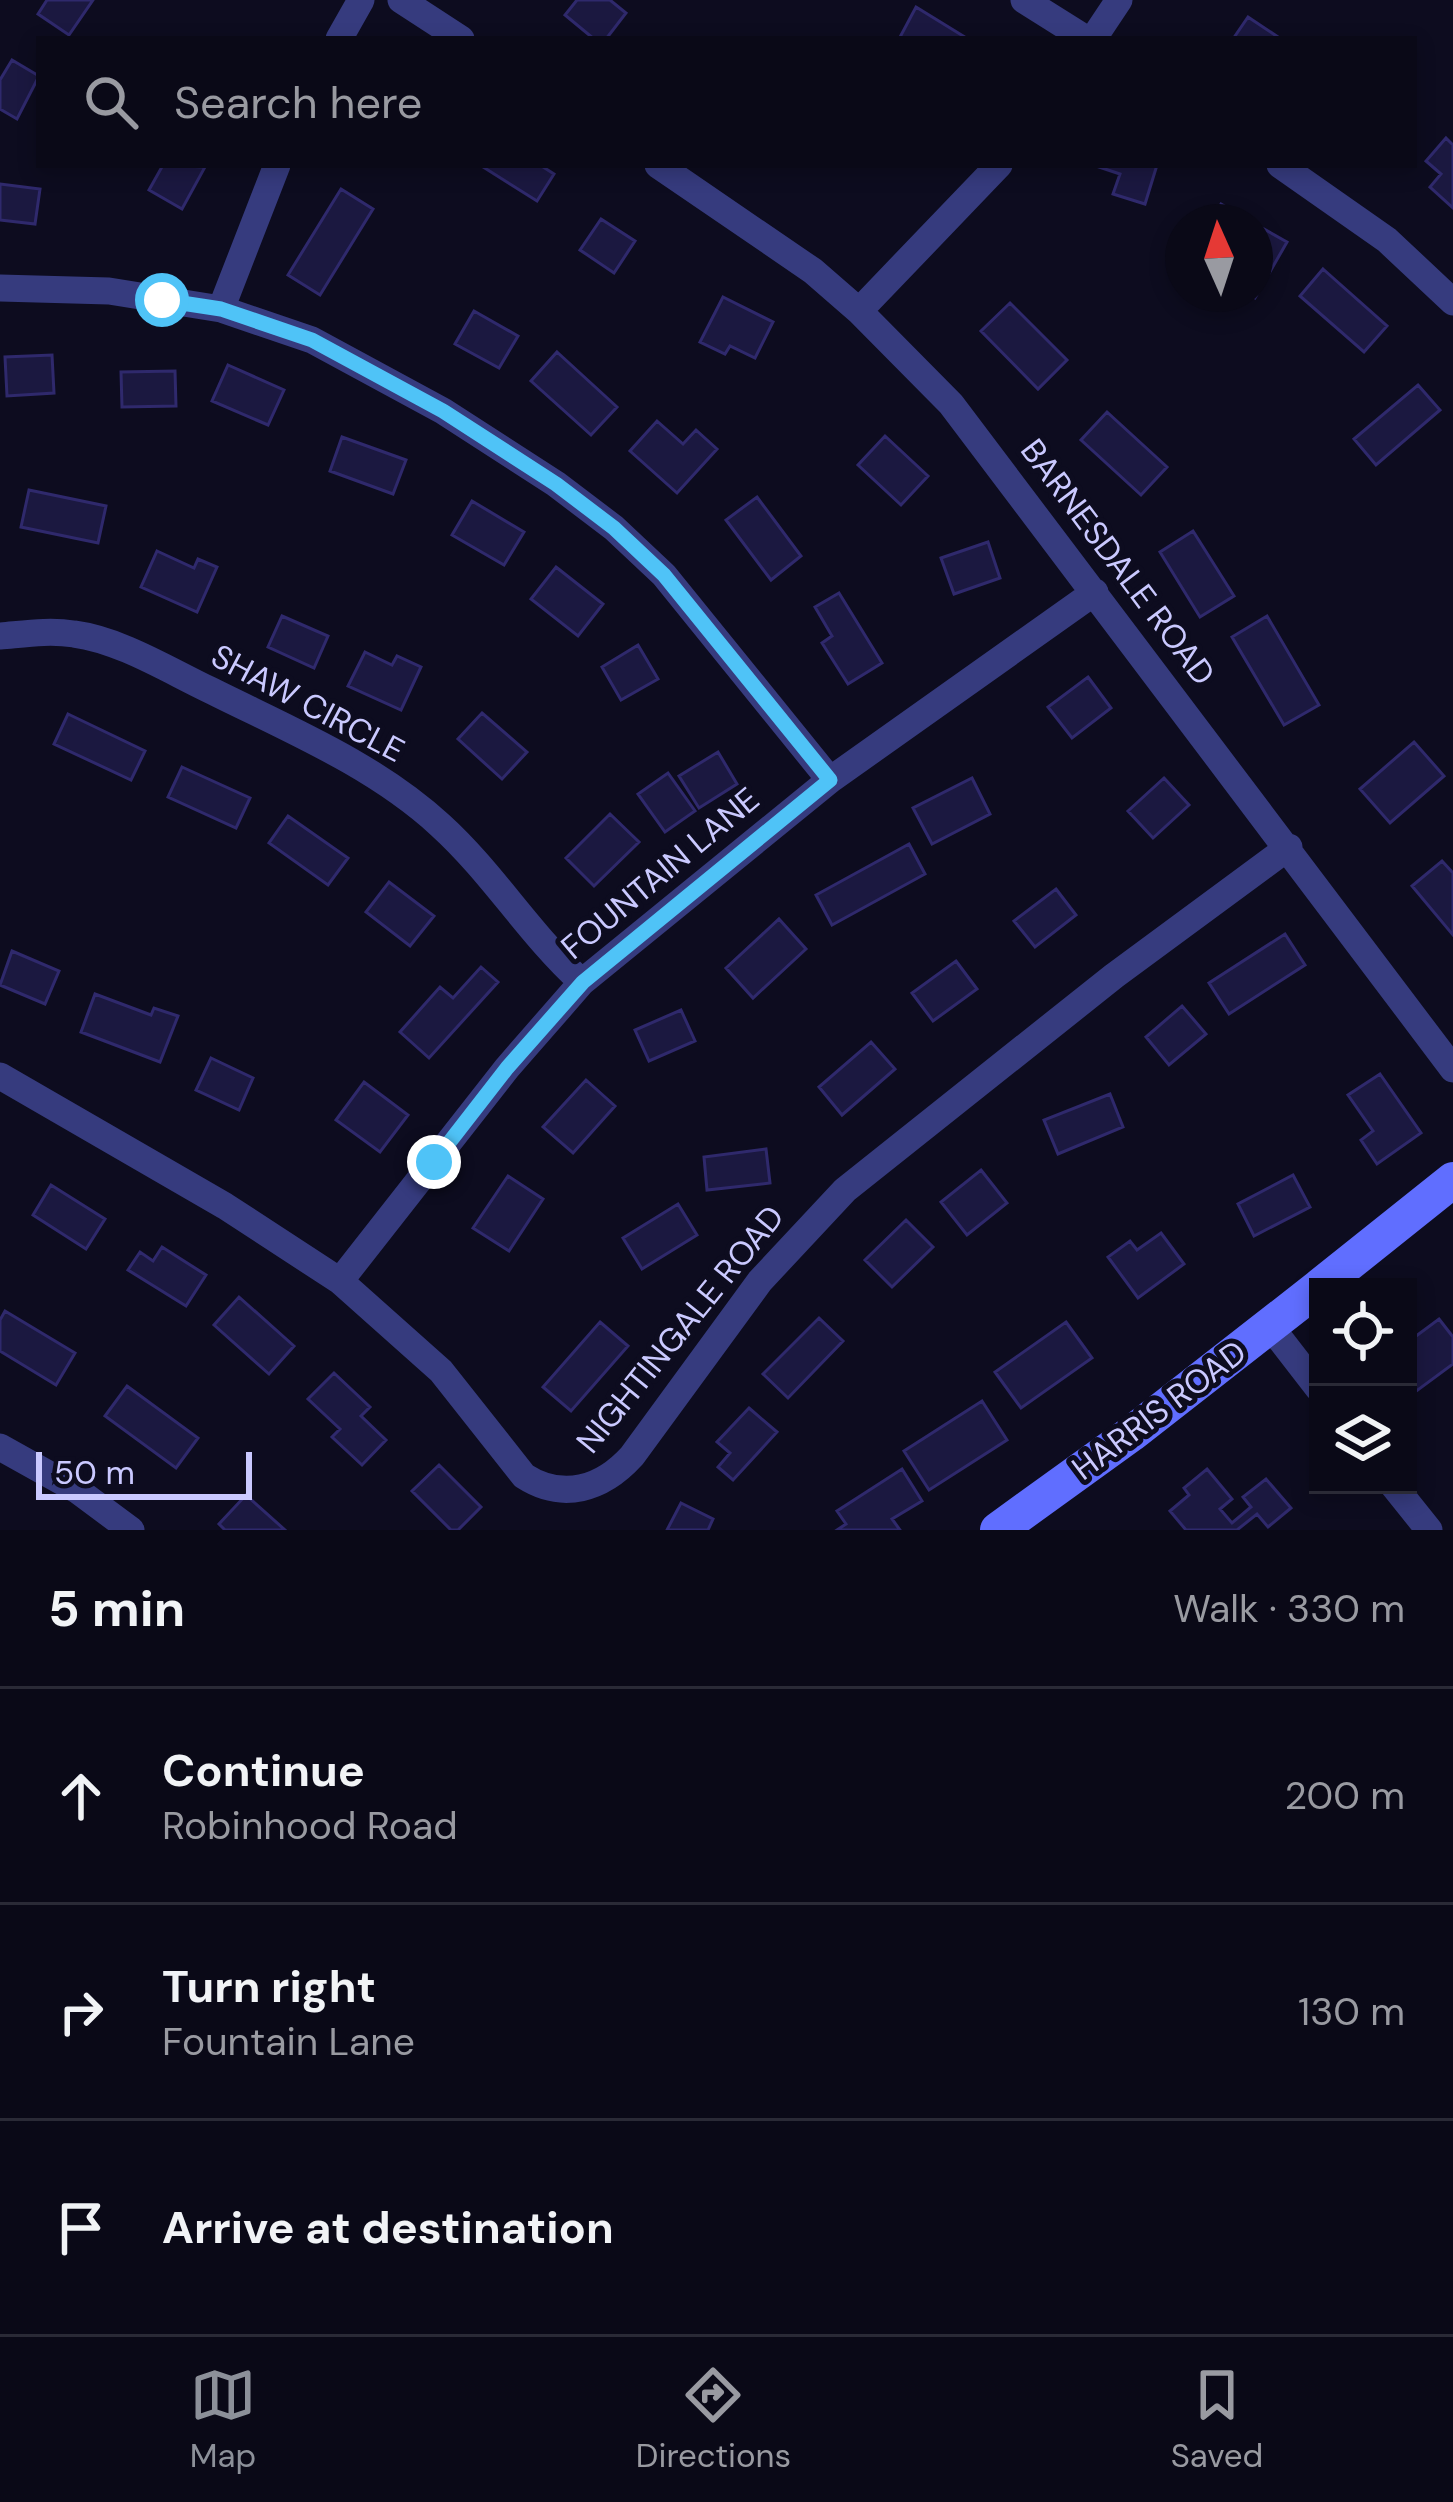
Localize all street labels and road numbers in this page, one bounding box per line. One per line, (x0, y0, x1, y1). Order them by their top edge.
street label: BARNESDALE ROAD (1011, 430, 1225, 694)
street label: SHAW CIRCLE (204, 634, 412, 772)
street label: FOUNTAIN LANE (552, 778, 768, 968)
street label: NIGHTINGALE ROAD (567, 1196, 793, 1462)
street label: HARRIS ROAD (1063, 1330, 1255, 1490)

